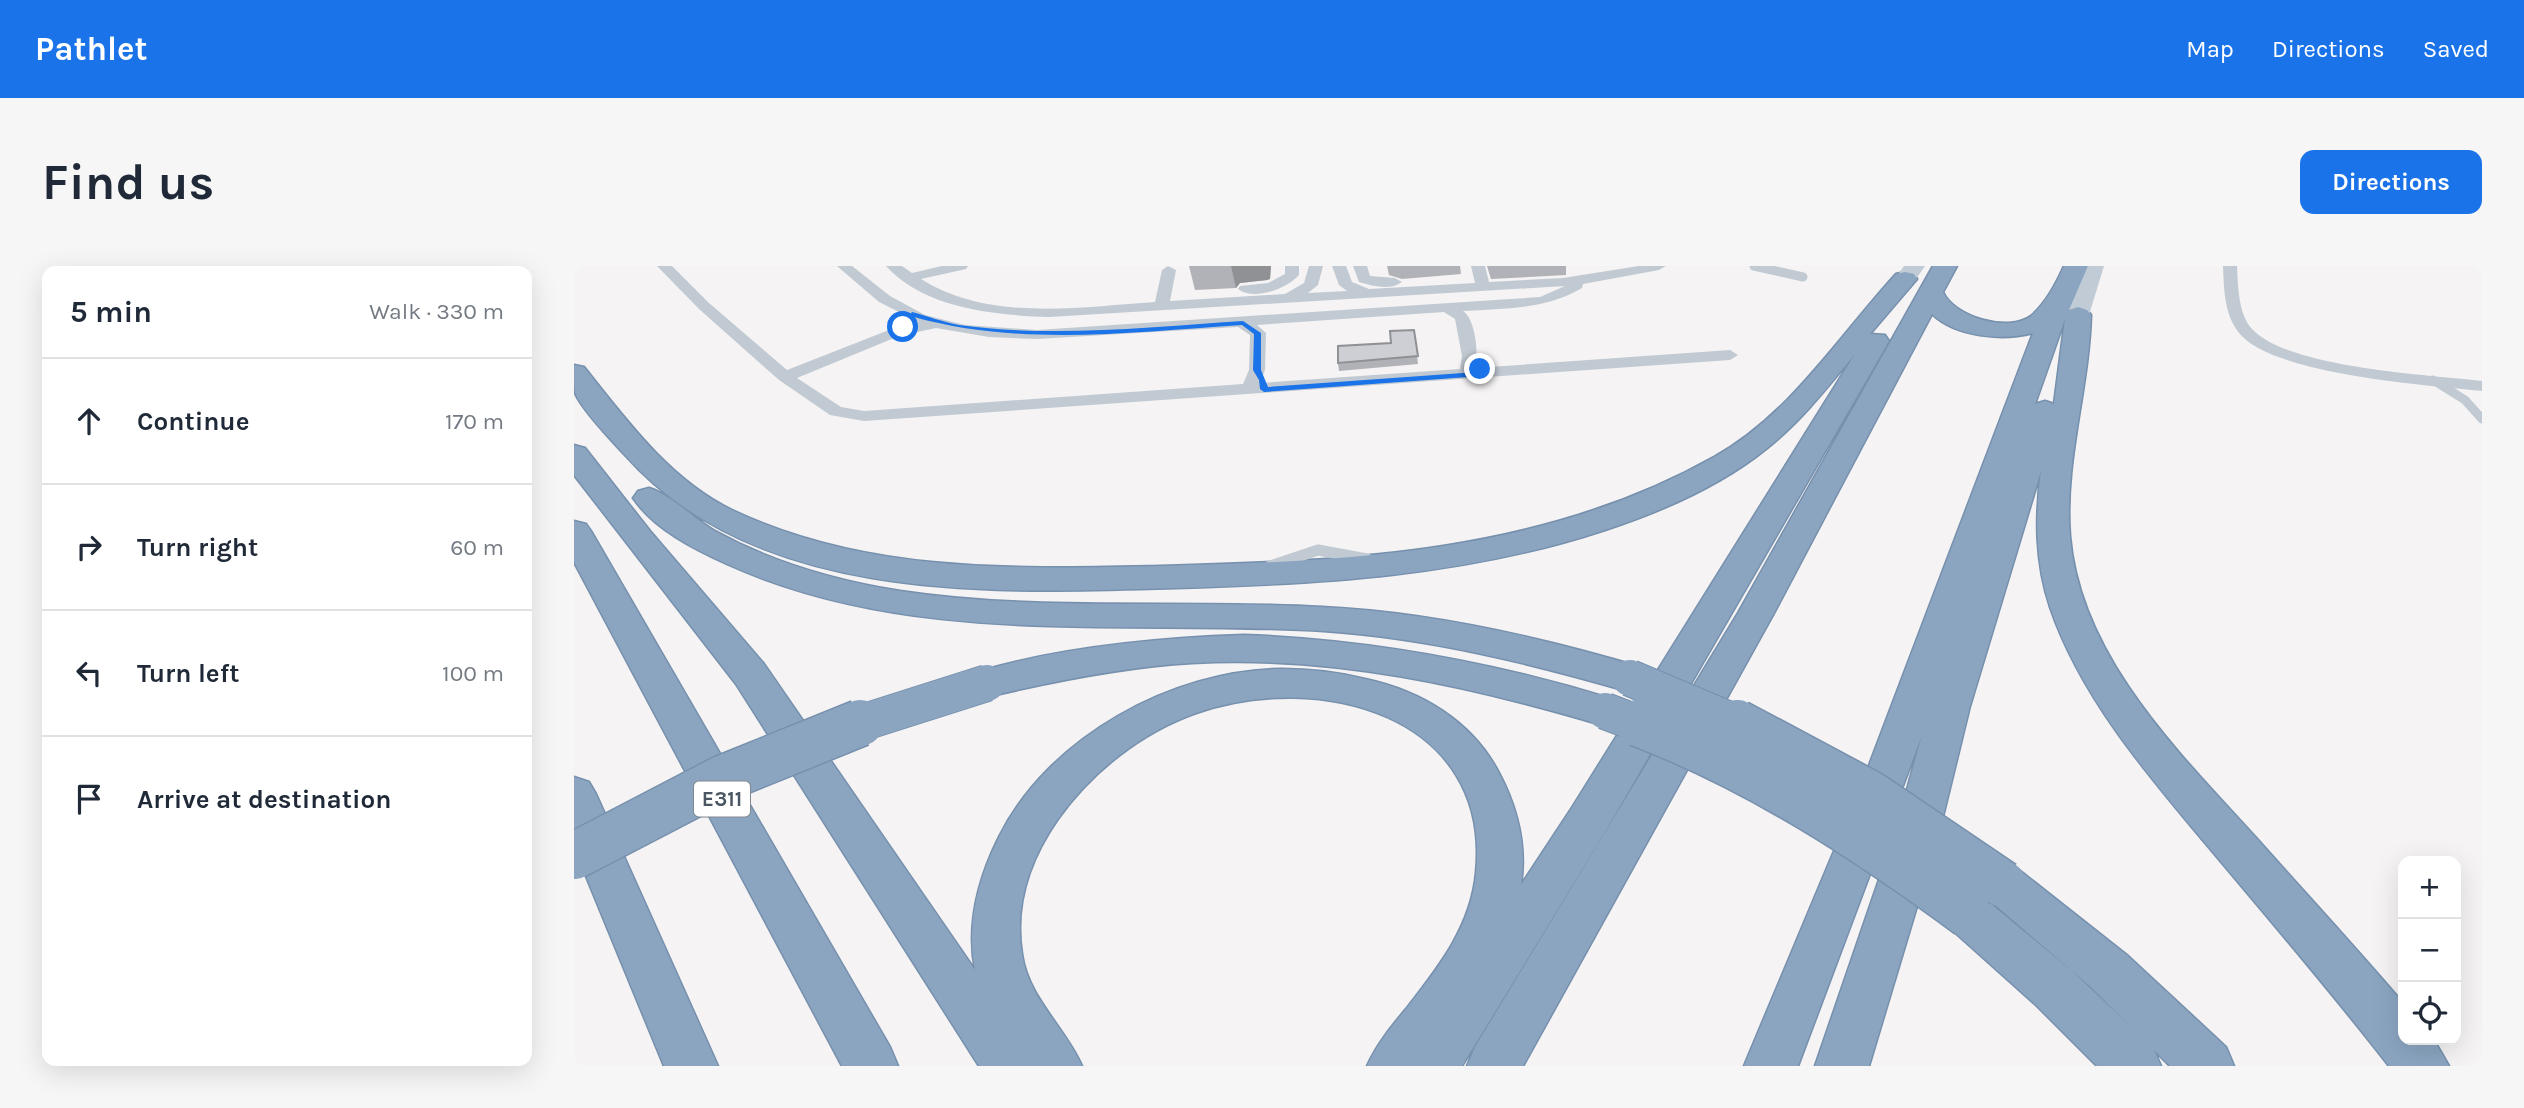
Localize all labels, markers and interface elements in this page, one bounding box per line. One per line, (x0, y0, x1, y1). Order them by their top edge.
text: Pathlet (35, 30, 148, 68)
text: Map (2186, 35, 2234, 63)
text: Directions (2272, 35, 2385, 63)
text: Saved (2423, 35, 2489, 63)
button: Directions (2300, 150, 2482, 214)
text: Find us (42, 154, 214, 211)
text: 5 min (70, 294, 152, 330)
text: Walk · 330 m (369, 298, 504, 325)
route start (887, 311, 918, 342)
route end (1464, 353, 1495, 384)
icon: ahead (70, 402, 108, 440)
text: Continue (137, 406, 249, 437)
text: 170 m (445, 408, 504, 435)
icon: right (70, 528, 108, 566)
text: Turn right (137, 532, 258, 563)
text: 60 m (450, 534, 504, 561)
icon: left (70, 654, 108, 692)
text: Turn left (137, 658, 239, 689)
text: 100 m (442, 660, 504, 687)
icon: arrive (70, 780, 108, 818)
road number: E311 (694, 782, 750, 816)
text: Arrive at destination (137, 784, 391, 815)
map controls (2398, 856, 2461, 1045)
button: + (2398, 856, 2461, 919)
button: − (2398, 919, 2461, 982)
button: locate (2398, 982, 2461, 1045)

